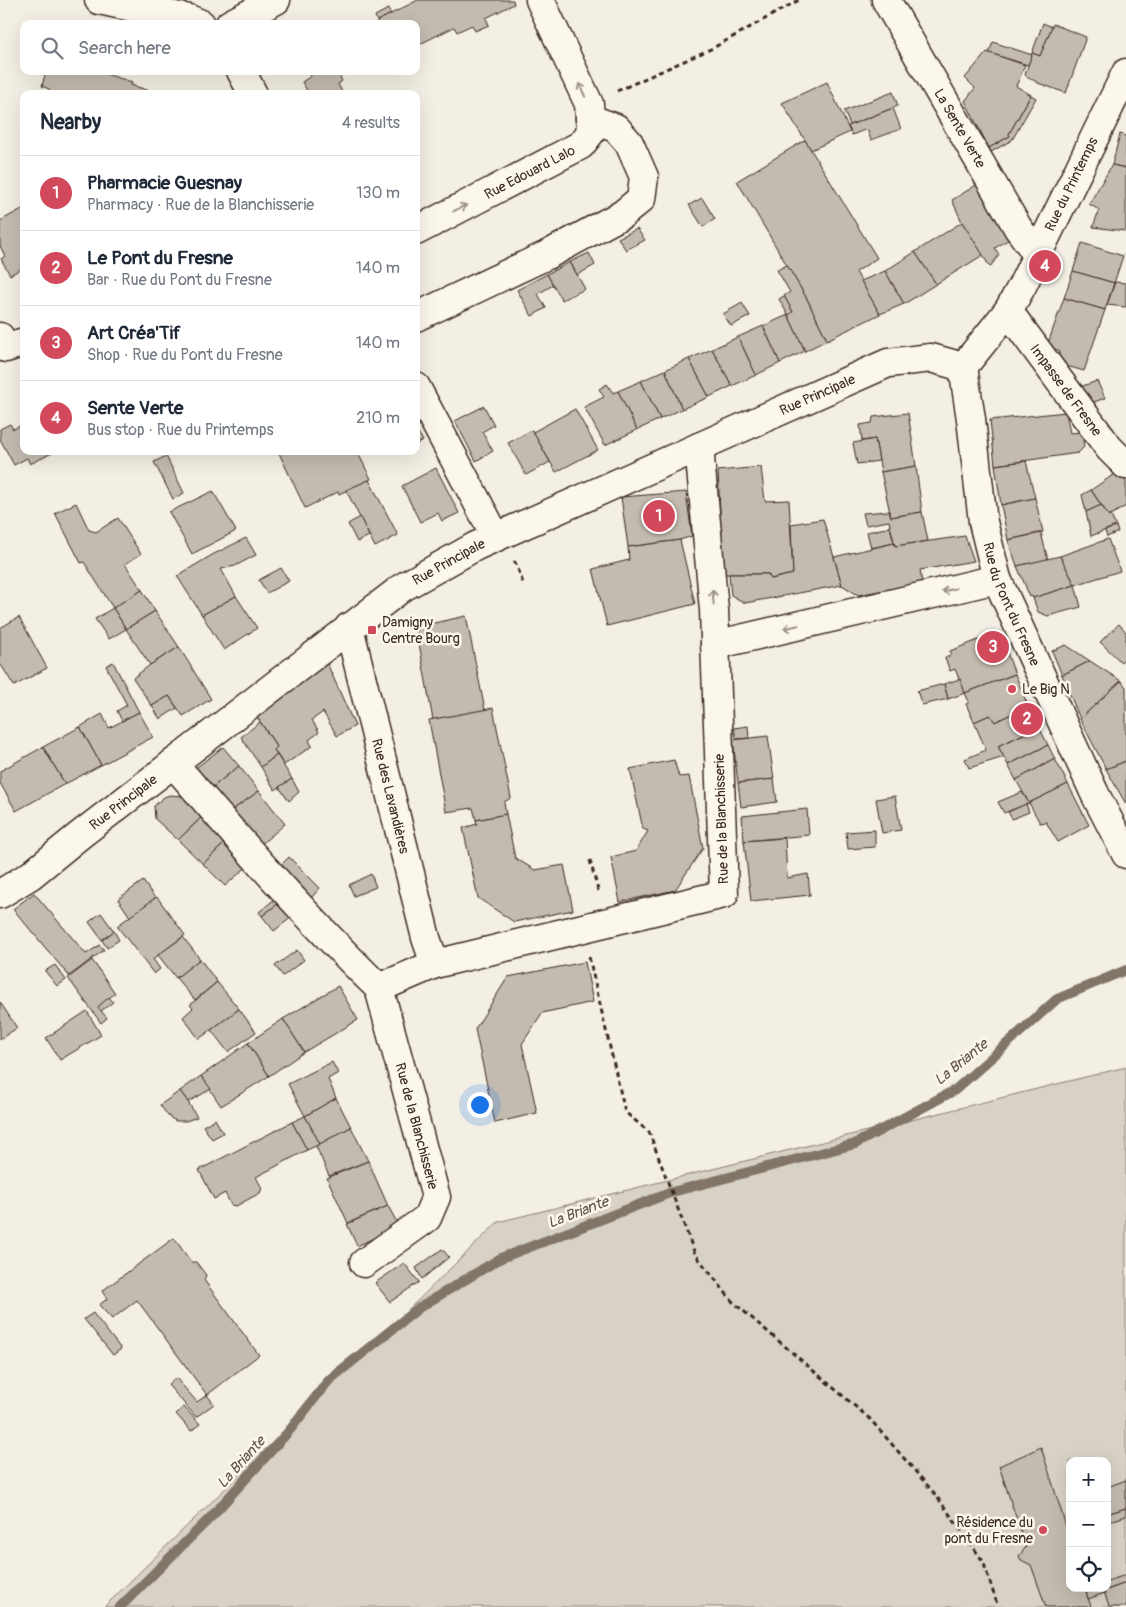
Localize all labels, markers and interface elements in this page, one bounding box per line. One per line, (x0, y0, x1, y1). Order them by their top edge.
search box (20, 20, 420, 75)
icon: search (38, 34, 66, 62)
text: Search here (78, 36, 171, 60)
one-way arrow (577, 82, 587, 97)
street label: La Sente Verte (930, 86, 989, 171)
text: Nearby (40, 109, 101, 136)
text: 4 results (342, 113, 400, 133)
street label: Rue du Printemps (1041, 134, 1102, 234)
street label: Rue Edouard Lalo (481, 141, 578, 203)
text: Pharmacie Guesnay (87, 171, 242, 195)
text: 1 (53, 183, 59, 203)
text: 130 m (356, 183, 400, 203)
text: Pharmacy · Rue de la Blanchisserie (87, 195, 314, 215)
one-way arrow (452, 203, 467, 213)
text: Le Pont du Fresne (87, 246, 233, 270)
pin: 4 (1029, 247, 1061, 285)
text: 2 (52, 258, 60, 278)
text: 140 m (356, 258, 400, 278)
text: Bar · Rue du Pont du Fresne (87, 270, 272, 290)
text: Art Créa'Tif (87, 321, 181, 345)
text: 3 (52, 333, 60, 353)
text: 140 m (356, 333, 400, 353)
street label: Impasse de Fresne (1026, 341, 1105, 440)
text: Shop · Rue du Pont du Fresne (87, 345, 283, 365)
street label: Rue Principale (777, 371, 858, 419)
text: Sente Verte (87, 396, 183, 420)
text: 4 (51, 408, 61, 428)
text: 210 m (356, 408, 400, 428)
text: Bus stop · Rue du Printemps (87, 420, 274, 440)
pin: 1 (643, 497, 675, 535)
street label: Rue Principale (409, 535, 488, 589)
street label: Rue du Pont du Fresne (979, 541, 1043, 669)
one-way arrow (942, 586, 958, 595)
one-way arrow (708, 589, 717, 605)
place label: Damigny Centre Bourg (382, 614, 460, 647)
one-way arrow (784, 623, 800, 632)
marker: Damigny Centre Bourg (366, 624, 378, 636)
pin: 3 (977, 628, 1009, 666)
place label: Le Big N (1022, 681, 1070, 698)
marker: Le Big N (1006, 683, 1018, 695)
pin: 2 (1011, 700, 1043, 738)
street label: Rue des Lavandières (368, 737, 413, 856)
street label: Rue de la Blanchisserie (711, 753, 732, 884)
street label: Rue Principale (86, 771, 161, 834)
water label: La Briante (931, 1034, 993, 1090)
street label: Rue de la Blanchisserie (391, 1061, 442, 1191)
your location (467, 1092, 493, 1118)
water label: La Briante (545, 1192, 613, 1233)
water label: La Briante (213, 1431, 271, 1492)
map controls (1066, 1457, 1111, 1592)
button: + (1066, 1457, 1111, 1502)
button: − (1066, 1502, 1111, 1547)
place label: Résidence du pont du Fresne (944, 1514, 1033, 1547)
marker: Résidence du pont du Fresne (1037, 1524, 1049, 1536)
button: locate (1066, 1547, 1111, 1592)

